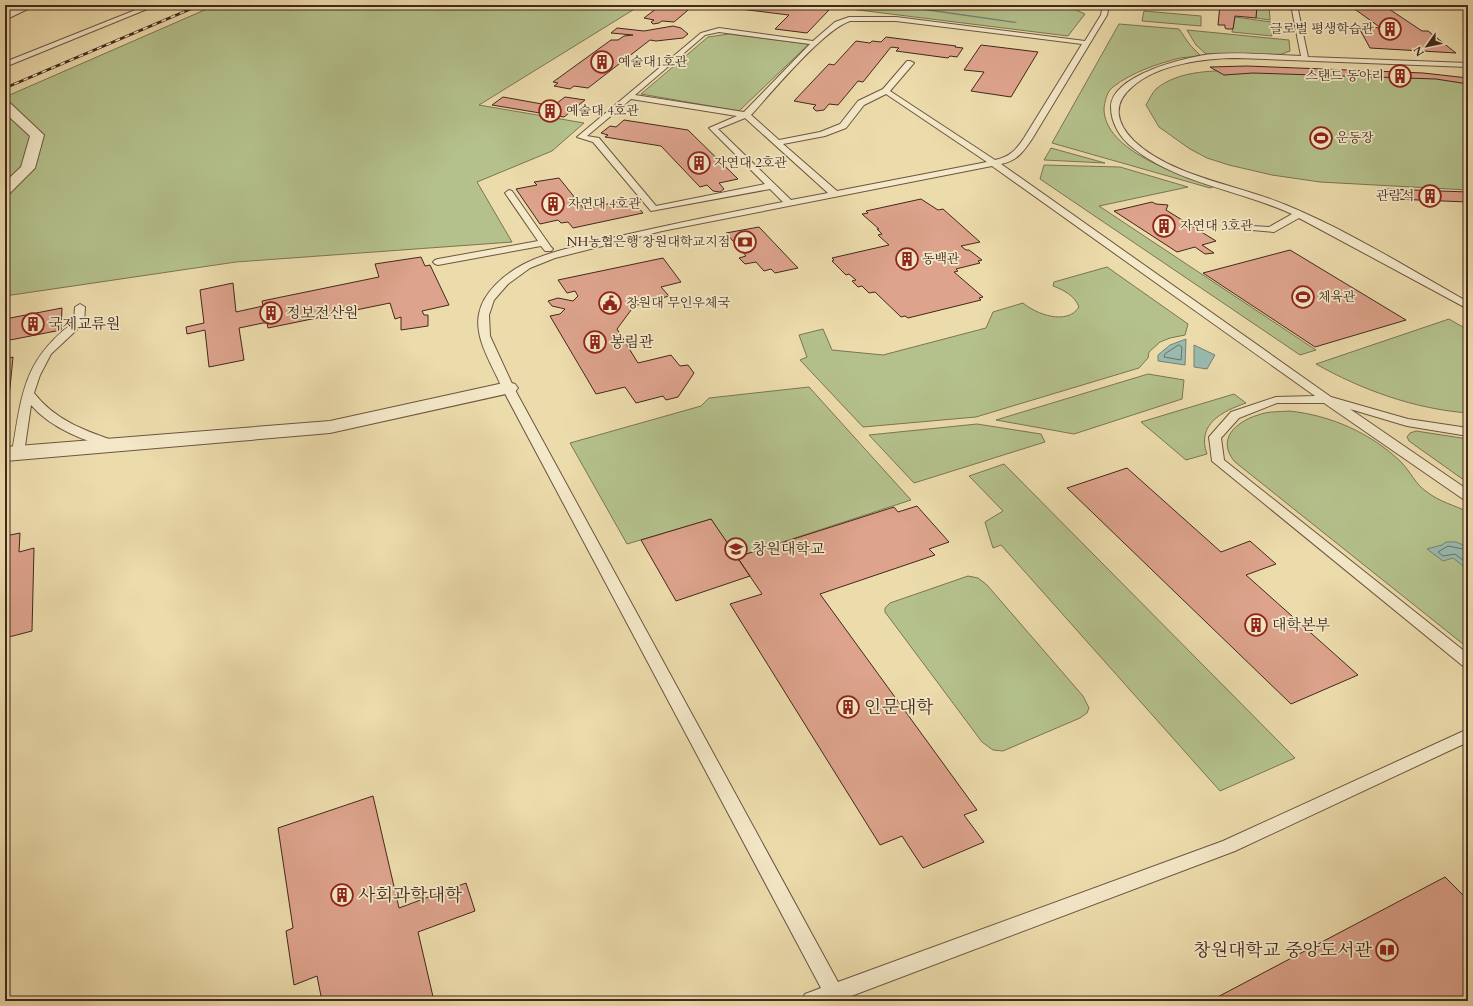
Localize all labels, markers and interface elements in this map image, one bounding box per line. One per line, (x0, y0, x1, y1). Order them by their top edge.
building icon: 글로벌 평생학습관 (1377, 16, 1403, 42)
place label: 글로벌 평생학습관 (1270, 20, 1374, 38)
north arrow (1407, 26, 1447, 66)
text: N (1410, 43, 1428, 59)
building icon: 예술대1호관 (589, 49, 615, 75)
place label: 예술대1호관 (618, 53, 688, 71)
building icon: 스탠드 동아리 (1387, 63, 1413, 89)
place label: 스탠드 동아리 (1305, 67, 1384, 85)
building icon: 예술대 4호관 (537, 98, 563, 124)
place label: 예술대 4호관 (566, 102, 639, 120)
sports icon: 운동장 (1308, 125, 1334, 151)
place label: 운동장 (1336, 129, 1374, 147)
building icon: 자연대 2호관 (686, 150, 712, 176)
place label: 자연대 2호관 (714, 154, 787, 172)
building icon: 관람석 (1417, 183, 1443, 209)
place label: 관람석 (1376, 187, 1414, 205)
building icon: 자연대 4호관 (540, 191, 566, 217)
place label: 자연대 4호관 (568, 195, 641, 213)
building icon: 자연대 3호관 (1151, 213, 1177, 239)
place label: 자연대 3호관 (1180, 217, 1253, 235)
bank icon: NH농협은행 창원대학교지점 (732, 229, 758, 255)
place label: NH농협은행 창원대학교지점 (566, 233, 730, 251)
building icon: 동백관 (894, 246, 920, 272)
place label: 동백관 (922, 250, 960, 268)
sports icon: 체육관 (1290, 284, 1316, 310)
place label: 체육관 (1318, 288, 1356, 306)
public building icon: 창원대 무인우체국 (597, 290, 623, 316)
place label: 창원대 무인우체국 (626, 294, 730, 312)
building icon: 정보전산원 (258, 300, 284, 326)
place label: 정보전산원 (286, 303, 358, 323)
building icon: 국제교류원 (20, 311, 46, 337)
place label: 국제교류원 (48, 314, 120, 334)
building icon: 봉림관 (582, 329, 608, 355)
place label: 봉림관 (610, 332, 654, 352)
school or university icon: 창원대학교 (723, 536, 749, 562)
place label: 창원대학교 (752, 539, 825, 559)
building icon: 대학본부 (1243, 612, 1269, 638)
place label: 대학본부 (1272, 615, 1330, 635)
building icon: 인문대학 (835, 694, 861, 720)
place label: 인문대학 (864, 695, 934, 720)
building icon: 사회과학대학 (329, 882, 355, 908)
place label: 사회과학대학 (358, 883, 463, 908)
library icon: 창원대학교 중앙도서관 (1374, 937, 1400, 963)
place label: 창원대학교 중앙도서관 (1193, 938, 1373, 963)

